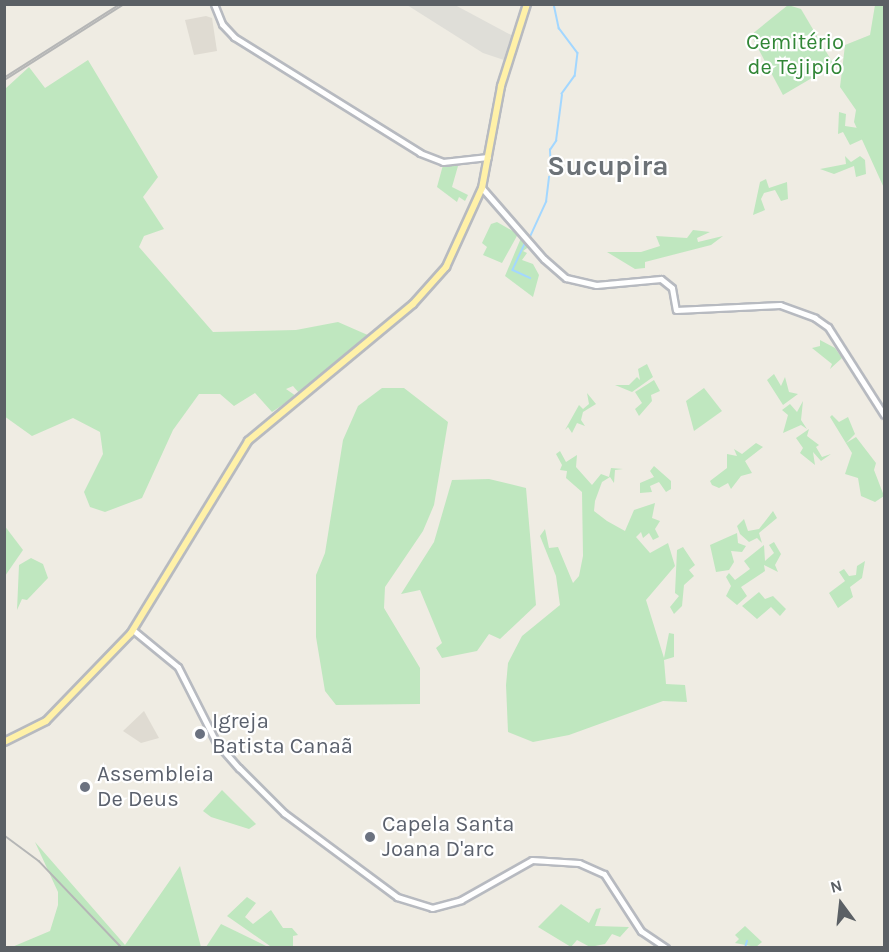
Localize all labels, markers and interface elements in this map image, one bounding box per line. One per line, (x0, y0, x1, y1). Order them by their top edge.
park label: Cemitério de Tejipió (746, 29, 844, 80)
district label: Sucupira (547, 149, 669, 183)
place label: Igreja Batista Canaã (212, 708, 353, 760)
marker: Igreja Batista Canaã (193, 727, 207, 741)
place label: Assembleia De Deus (97, 761, 214, 812)
marker: Assembleia De Deus (78, 780, 92, 794)
place label: Capela Santa Joana D'arc (382, 811, 514, 862)
marker: Capela Santa Joana D'arc (363, 830, 377, 844)
north arrow (811, 874, 871, 934)
text: N (828, 875, 844, 897)

